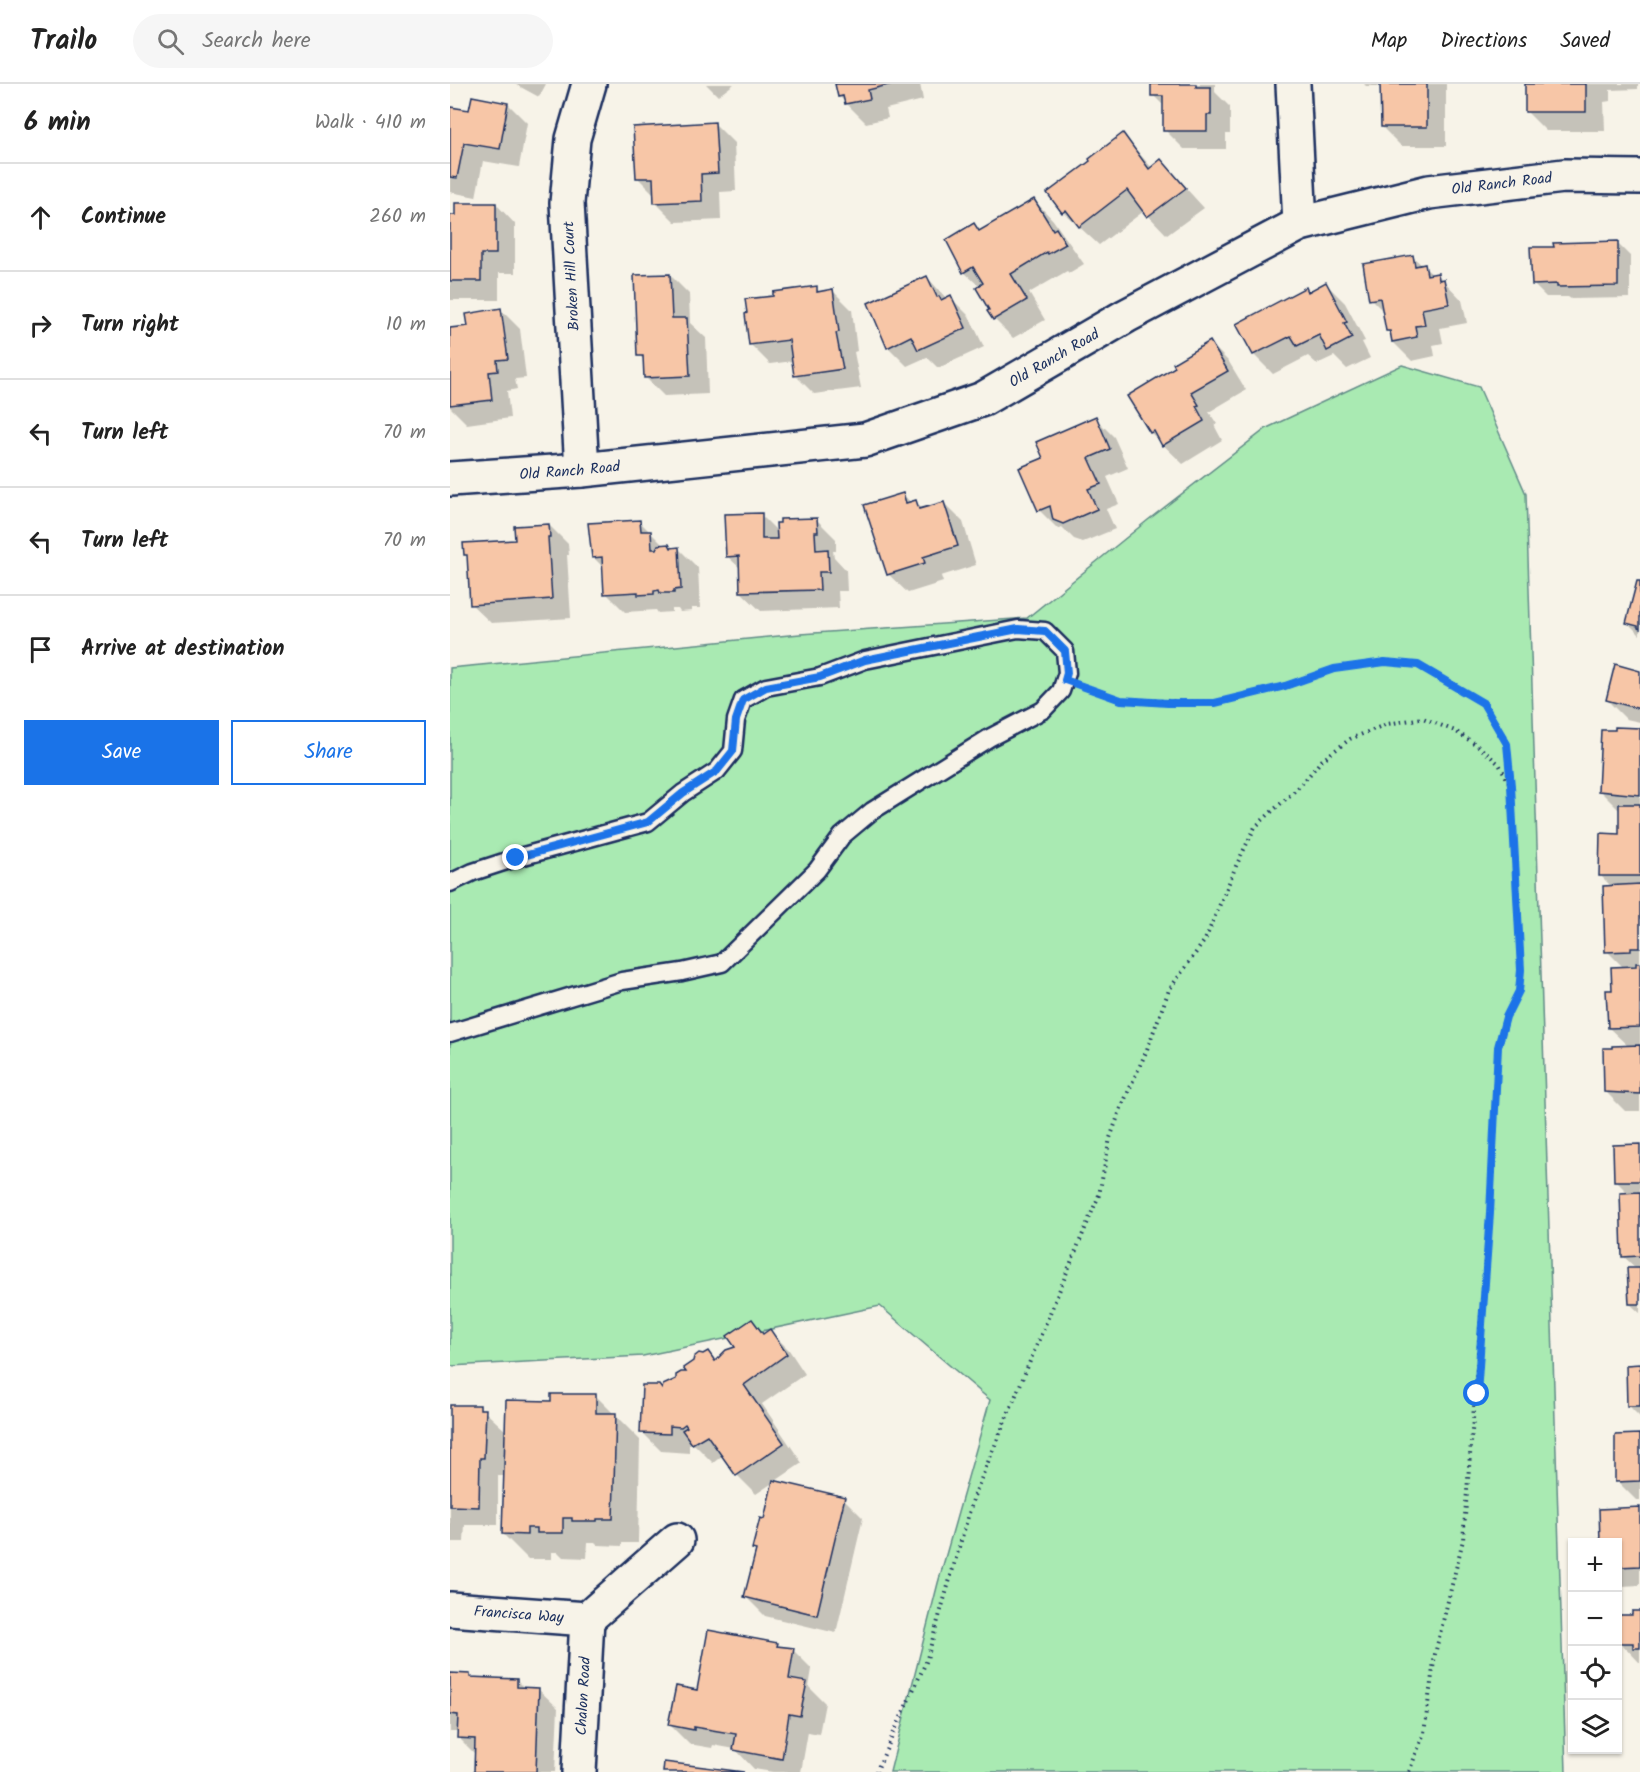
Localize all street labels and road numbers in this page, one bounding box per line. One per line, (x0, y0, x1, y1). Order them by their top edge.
street label: Old Ranch Road (1450, 166, 1554, 202)
street label: Broken Hill Court (557, 220, 587, 331)
street label: Old Ranch Road (1005, 323, 1105, 394)
street label: Old Ranch Road (519, 455, 622, 487)
street label: Francisca Way (473, 1600, 566, 1630)
street label: Chalon Road (570, 1656, 598, 1736)

